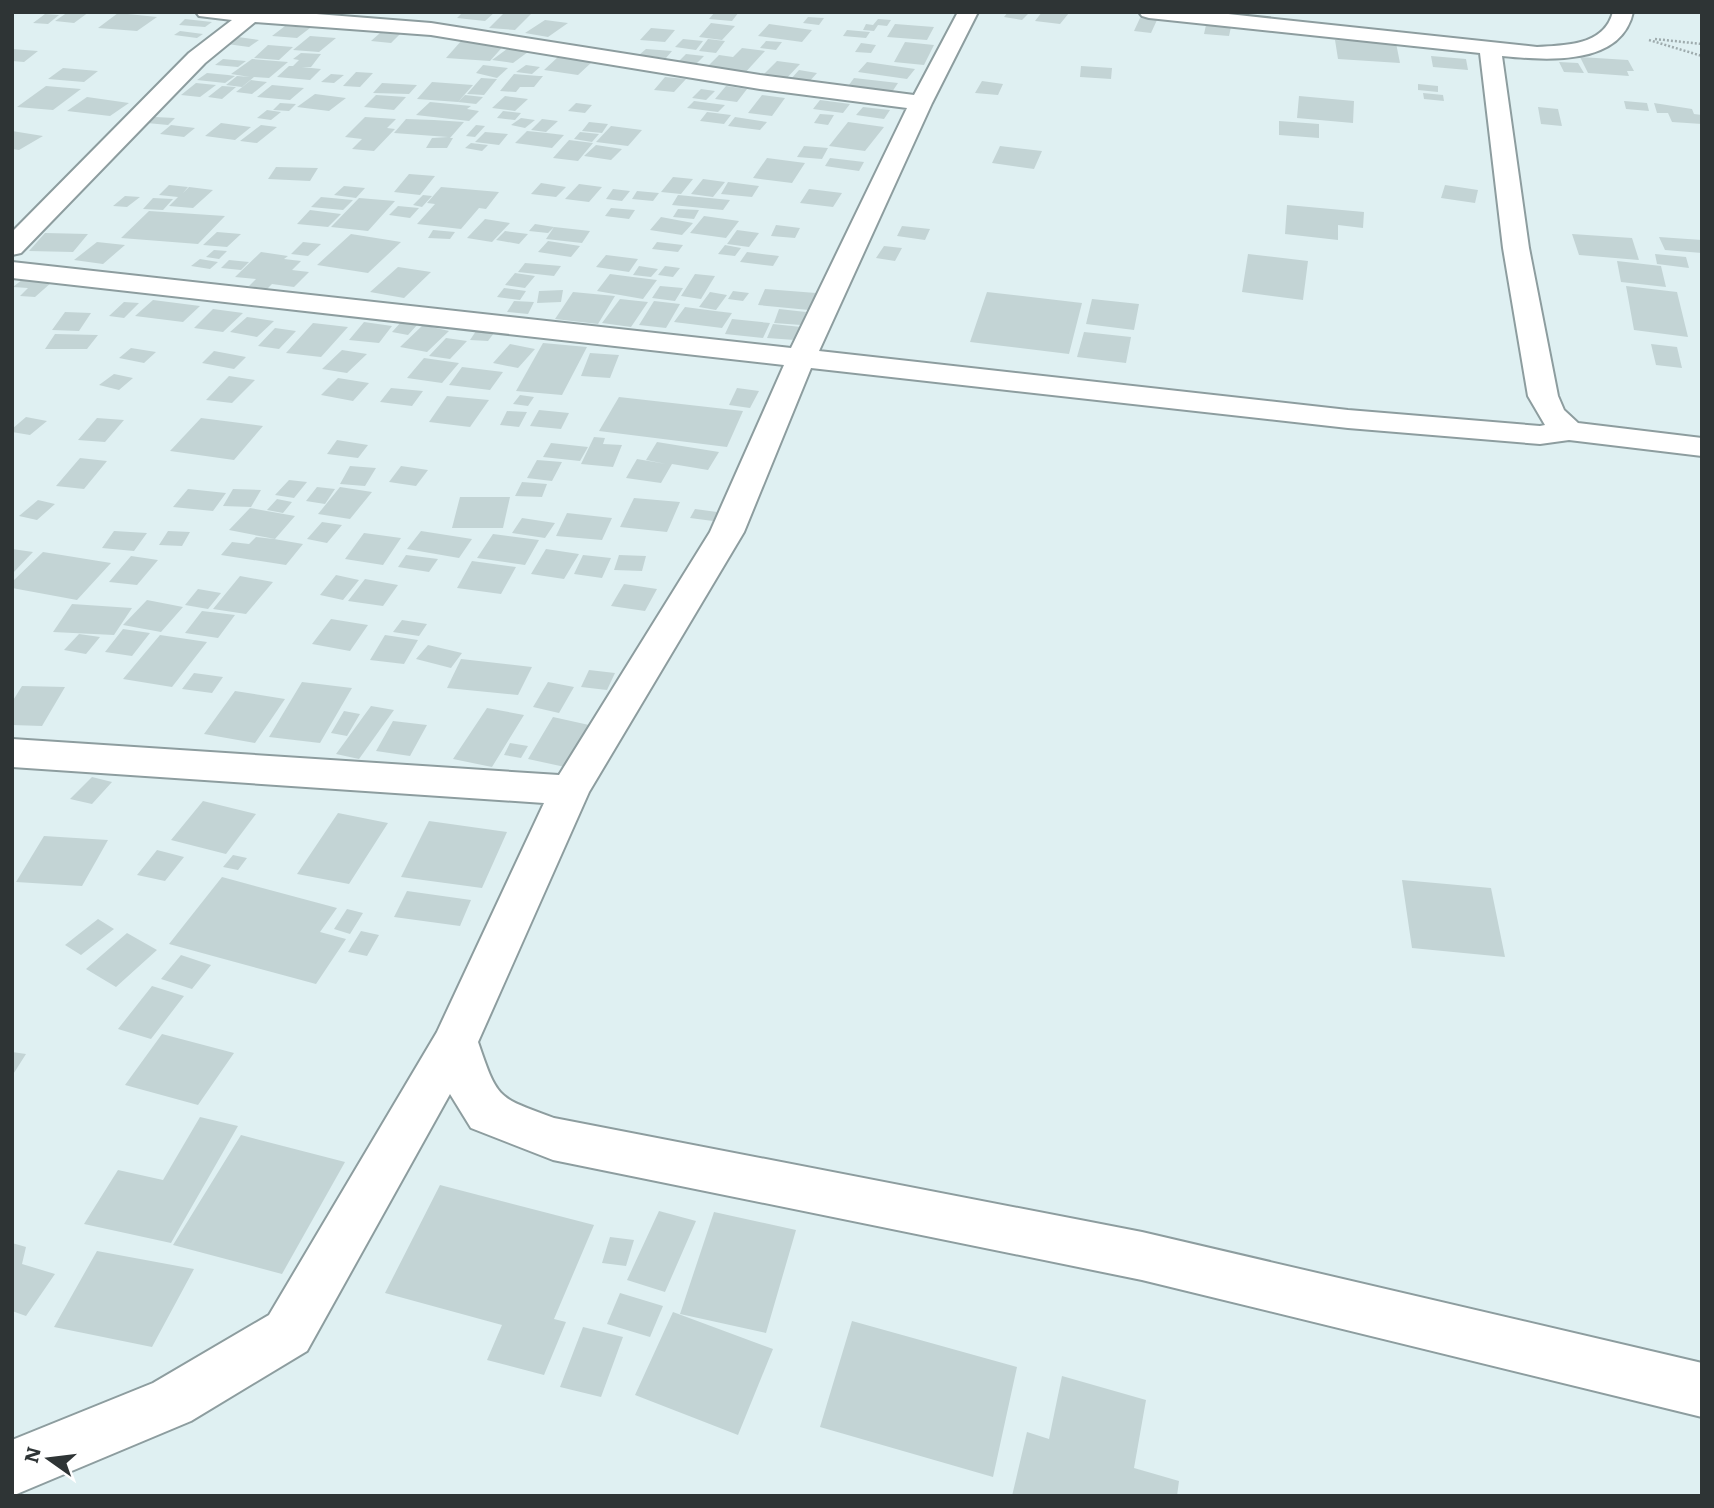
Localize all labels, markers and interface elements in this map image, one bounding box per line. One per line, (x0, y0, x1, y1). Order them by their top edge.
north arrow (14, 1424, 84, 1494)
text: N (16, 1443, 47, 1466)

